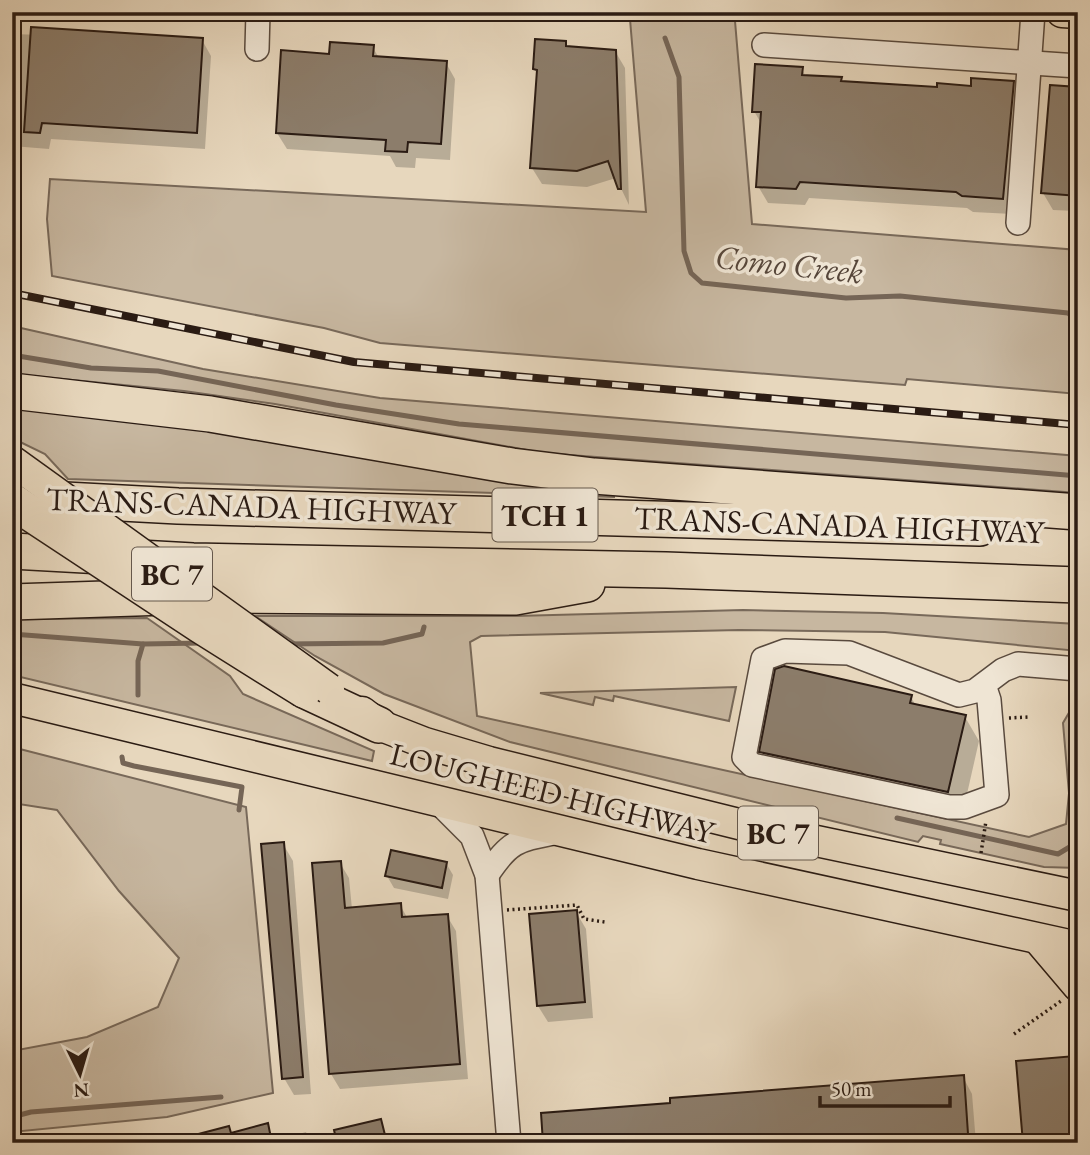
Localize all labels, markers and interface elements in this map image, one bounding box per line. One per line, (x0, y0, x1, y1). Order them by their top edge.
water label: Como Creek (713, 235, 865, 293)
street label: TRANS-CANADA HIGHWAY (45, 478, 458, 534)
road number: TCH 1 (492, 488, 598, 542)
street label: TRANS-CANADA HIGHWAY (633, 497, 1046, 553)
road number: BC 7 (132, 548, 212, 600)
street label: LOUGHEED HIGHWAY (386, 732, 720, 854)
road number: BC 7 (738, 806, 818, 860)
north arrow (46, 1040, 116, 1110)
scale bar (820, 1064, 950, 1108)
text: 50 m (831, 1075, 872, 1102)
text: N (72, 1077, 90, 1104)

